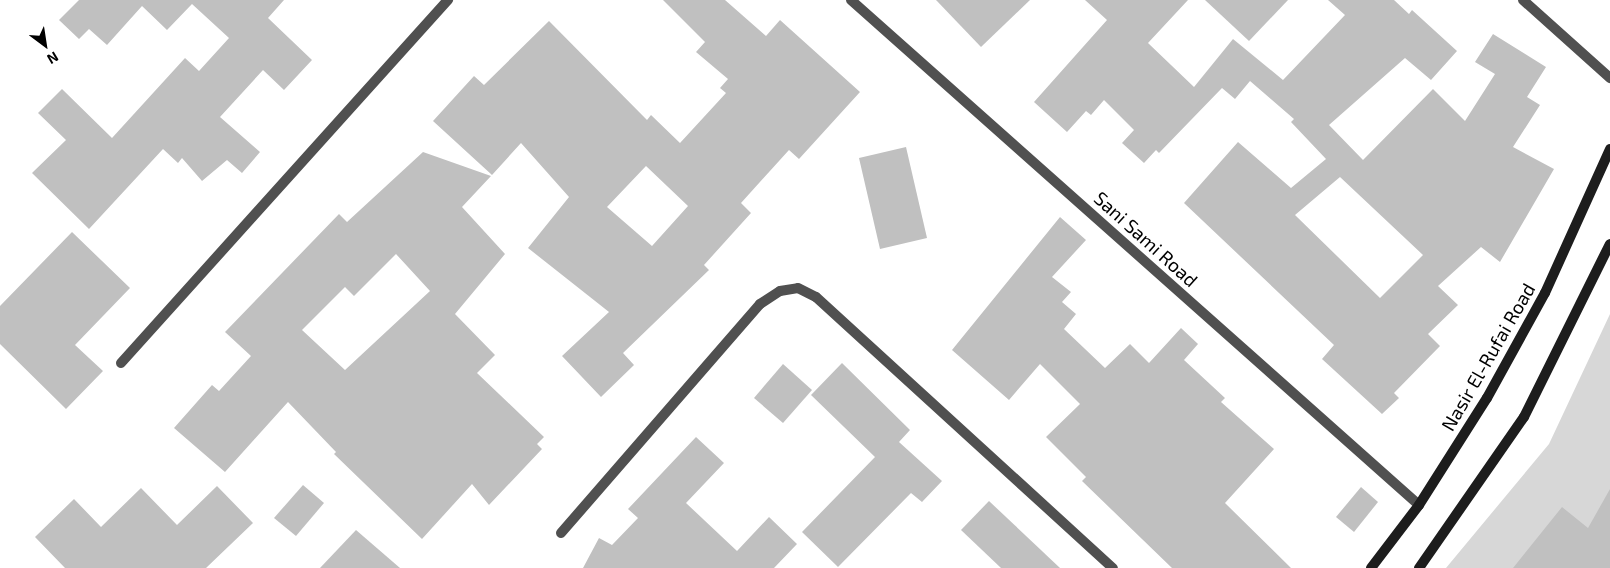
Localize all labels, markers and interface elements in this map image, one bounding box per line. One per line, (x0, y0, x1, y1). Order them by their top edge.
north arrow (20, 20, 70, 70)
text: N (44, 48, 62, 68)
street label: Sani Sami Road (1090, 187, 1202, 291)
street label: Nasir El-Rufai Road (1436, 279, 1540, 435)

